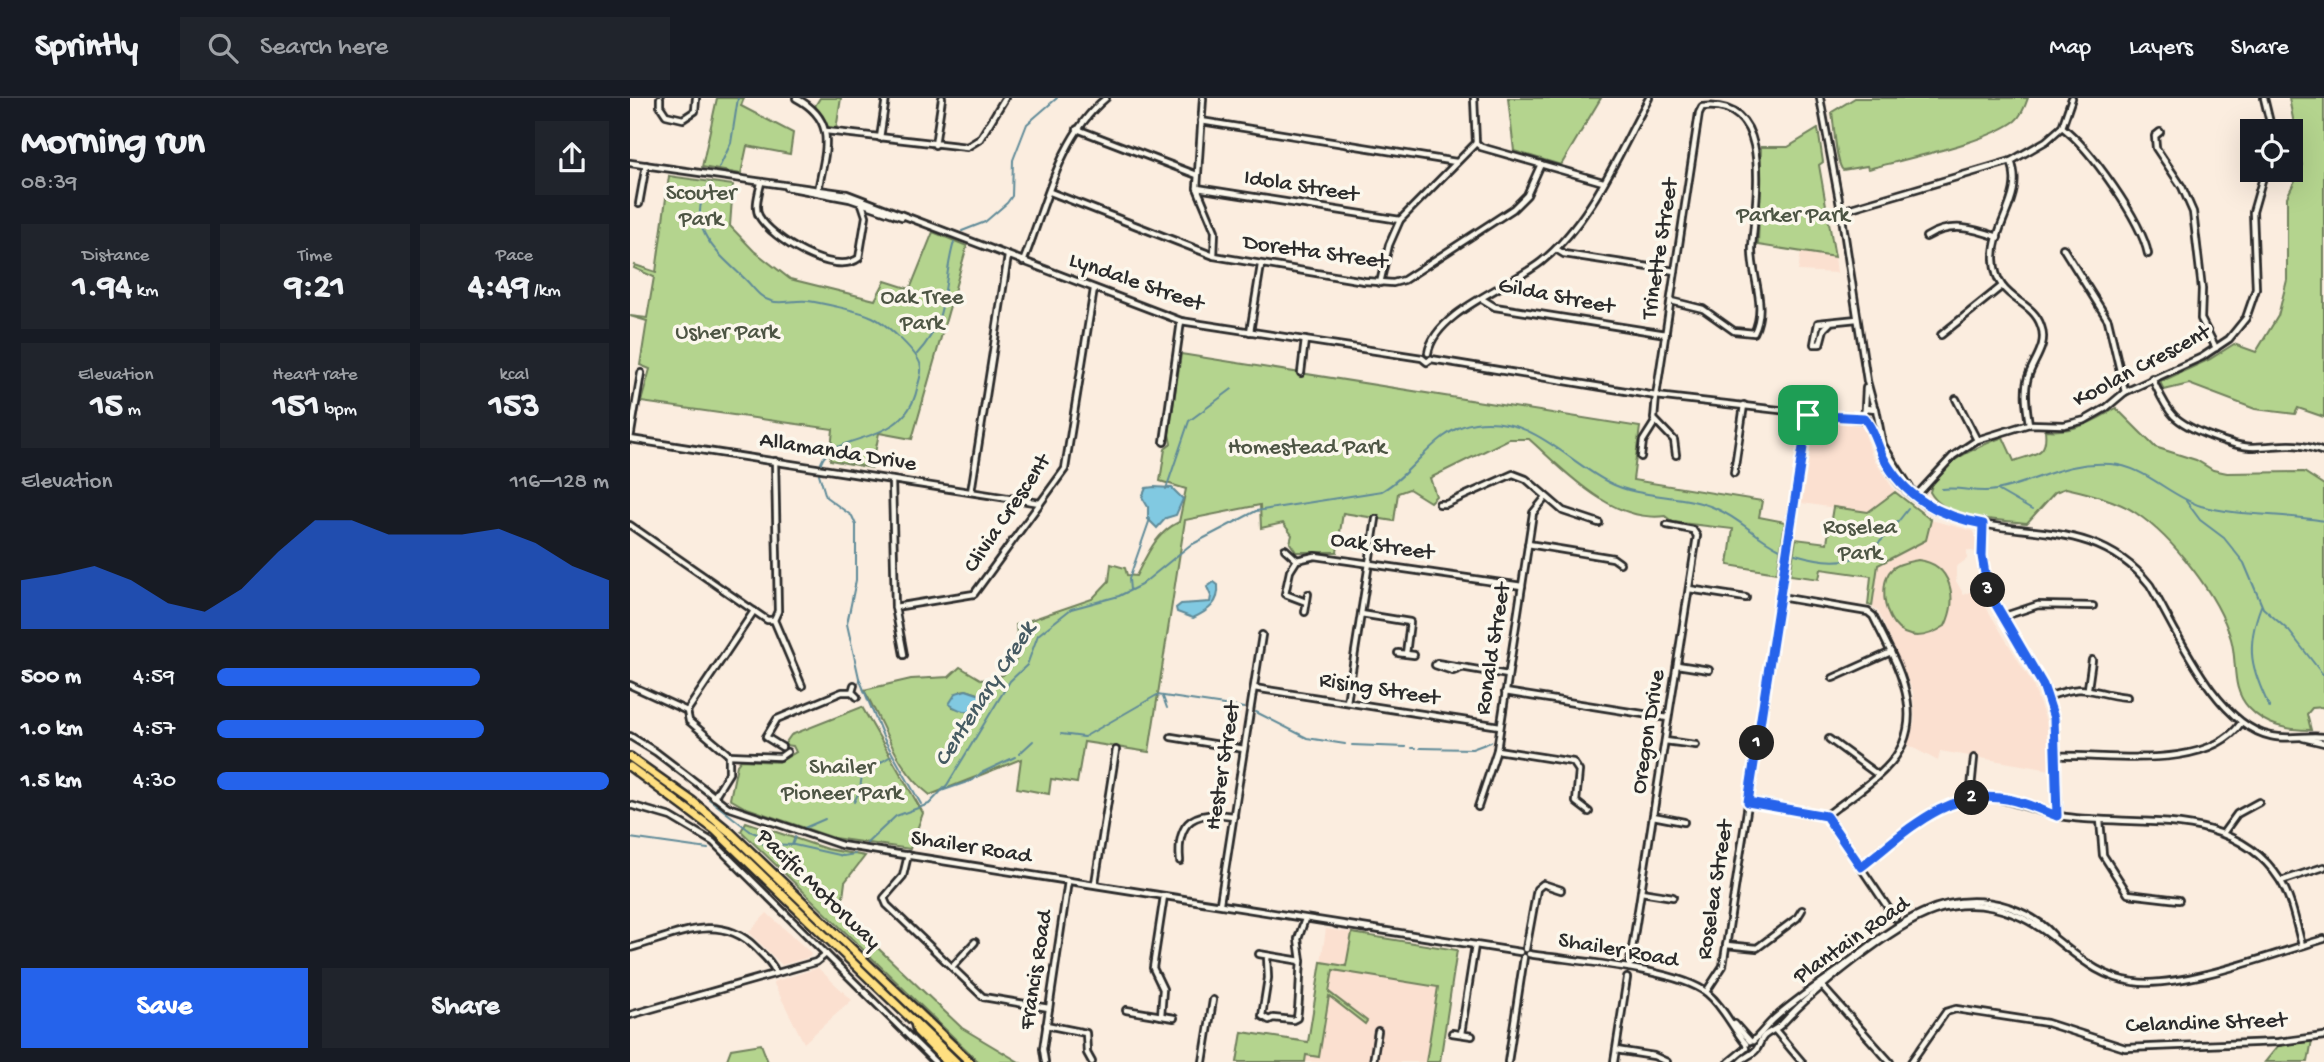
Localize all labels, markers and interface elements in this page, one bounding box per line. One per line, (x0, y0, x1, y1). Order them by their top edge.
search box (180, 17, 670, 80)
text: Sprintly (35, 29, 138, 67)
icon: search (204, 29, 242, 67)
text: Search here (260, 33, 388, 64)
text: Map (2049, 34, 2091, 63)
text: Layers (2129, 34, 2193, 63)
text: Share (2231, 34, 2289, 63)
map controls (2240, 119, 2303, 182)
button: locate (2240, 119, 2303, 182)
button: share (535, 121, 609, 195)
text: Morning run (21, 122, 205, 166)
street label: Idola Street (1242, 165, 1362, 210)
text: 08:39 (21, 170, 77, 197)
street label: Trinette Street (1636, 175, 1686, 323)
park label: Scouter Park (666, 181, 738, 234)
park label: Parker Park (1735, 203, 1852, 230)
street label: Doretta Street (1239, 229, 1390, 277)
text: Distance (82, 245, 149, 268)
text: Time (298, 245, 332, 268)
text: Pace (496, 245, 533, 268)
street label: Lyndale Street (1065, 247, 1208, 319)
text: 1.94 (73, 268, 132, 309)
text: 9:21 (285, 268, 345, 309)
text: 4:49 (468, 268, 530, 309)
street label: Gilda Street (1496, 273, 1618, 322)
text: km (132, 280, 159, 303)
text: /km (530, 280, 561, 303)
park label: Oak Tree Park (880, 285, 965, 338)
street label: Koolan Crescent (2069, 319, 2217, 415)
park label: Usher Park (675, 320, 781, 347)
text: Elevation (78, 364, 153, 387)
text: Heart rate (272, 364, 358, 387)
text: kcal (499, 364, 529, 387)
pin (1778, 385, 1838, 445)
text: 15 (90, 387, 123, 428)
text: 151 (273, 387, 320, 428)
text: 153 (489, 387, 540, 428)
icon: arrive (1789, 396, 1827, 434)
text: m (123, 399, 141, 422)
text: bpm (320, 399, 357, 422)
street label: Allamanda Drive (758, 427, 919, 479)
park label: Homestead Park (1228, 435, 1389, 462)
street label: Clivia Crescent (959, 448, 1058, 578)
text: Elevation (21, 469, 112, 496)
text: 116–128 m (510, 469, 609, 496)
park label: Roselea Park (1823, 515, 1898, 568)
street label: Oak Street (1329, 526, 1437, 568)
pin: 3 (1970, 573, 2006, 608)
text: 3 (1983, 578, 1992, 601)
street label: Ronald Street (1470, 580, 1518, 717)
water label: Centenary Creek (928, 615, 1045, 773)
text: 500 m (21, 664, 81, 691)
text: 4:59 (133, 664, 175, 691)
street label: Rising Street (1317, 667, 1443, 713)
street label: Oregon Drive (1626, 667, 1672, 796)
street label: Hester Street (1201, 698, 1248, 832)
text: 1.0 km (21, 716, 83, 743)
text: 4:57 (133, 716, 175, 743)
pin: 1 (1740, 726, 1774, 760)
text: 1 (1753, 731, 1760, 754)
park label: Shailer Pioneer Park (780, 755, 906, 808)
text: 1.5 km (21, 768, 82, 795)
text: 4:30 (133, 768, 176, 795)
pin: 2 (1954, 780, 1990, 816)
text: 2 (1967, 786, 1976, 809)
street label: Roselea Street (1692, 817, 1741, 962)
street label: Pacific Motorway (749, 823, 886, 956)
street label: Shailer Road (909, 825, 1035, 871)
street label: Plantain Road (1788, 890, 1916, 991)
street label: Francis Road (1014, 907, 1060, 1033)
street label: Shailer Road (1556, 927, 1682, 975)
button: Save (21, 968, 308, 1048)
button: Share (322, 968, 609, 1048)
street label: Celandine Street (2125, 1008, 2289, 1040)

